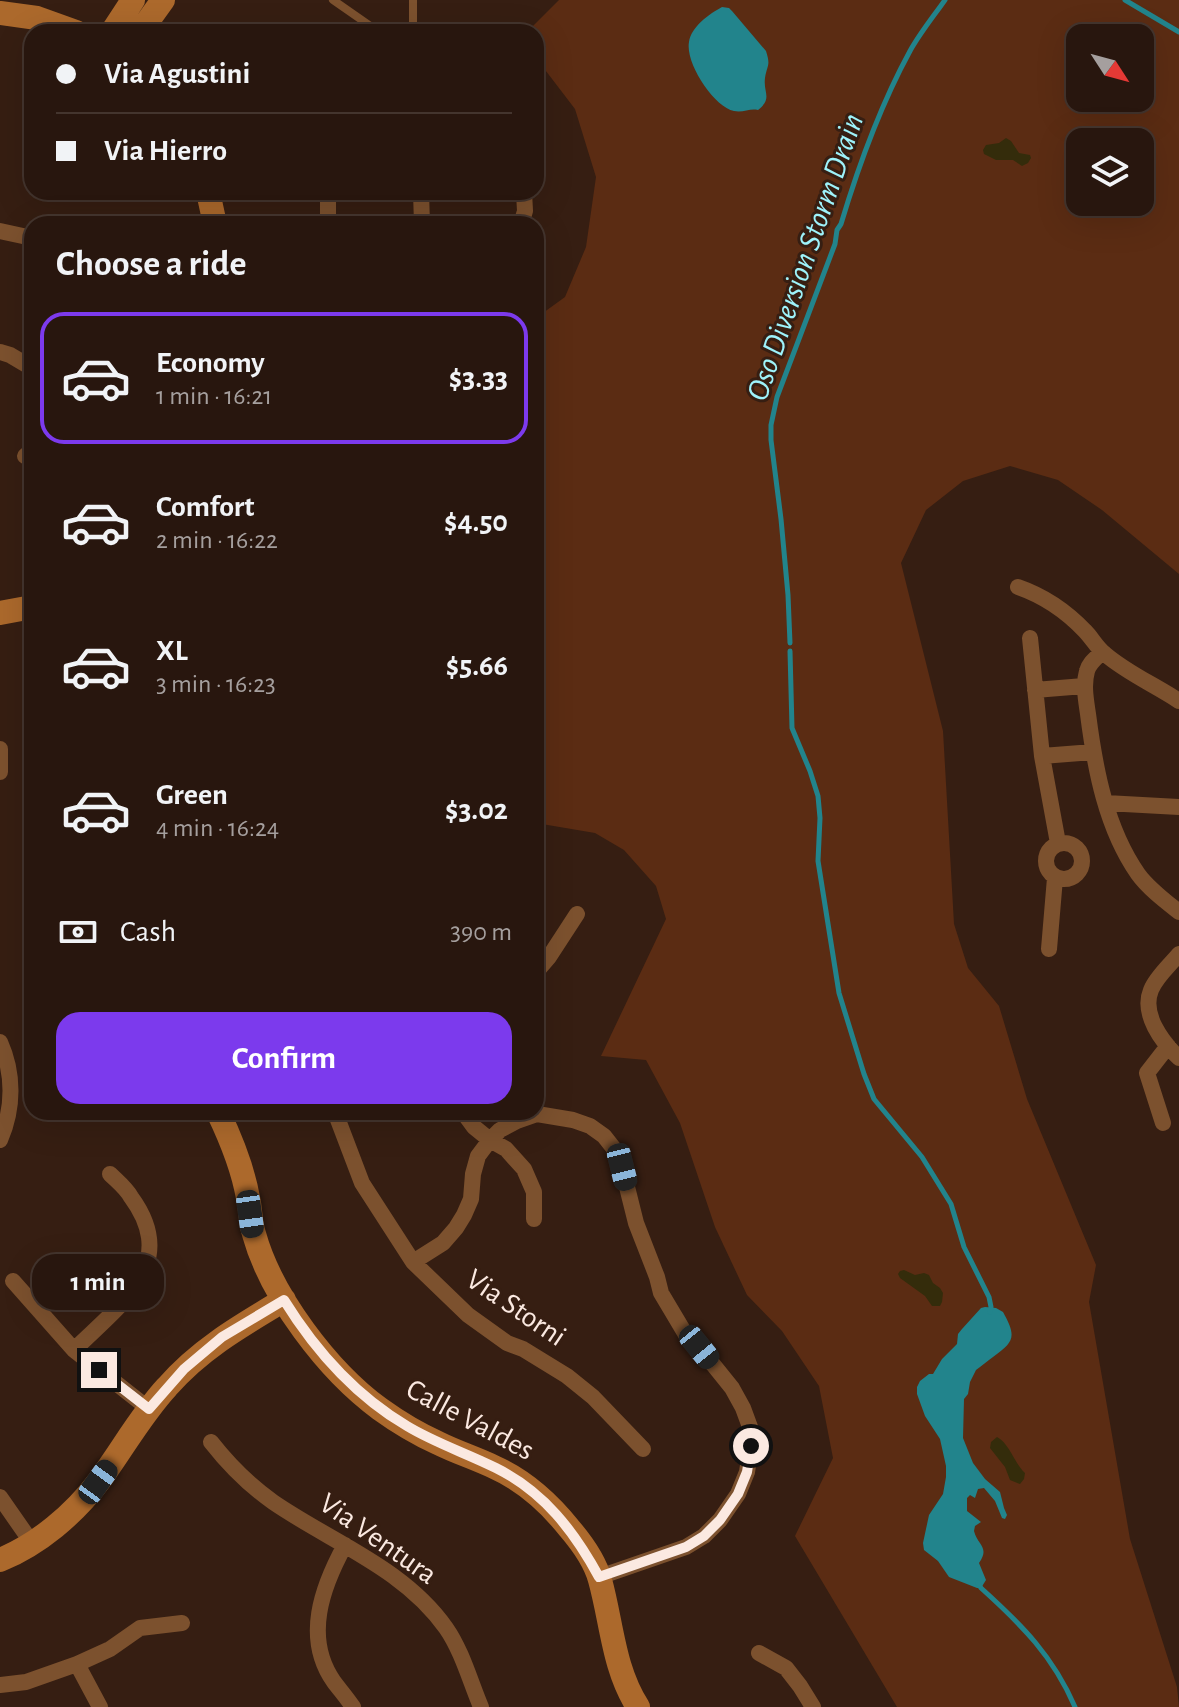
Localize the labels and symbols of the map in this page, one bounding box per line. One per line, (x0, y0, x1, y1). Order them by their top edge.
north arrow (1066, 24, 1154, 112)
water label: Oso Diversion Storm Drain (741, 109, 869, 405)
car (605, 1141, 639, 1193)
car (235, 1189, 265, 1239)
callout: 1 min (33, 1254, 165, 1310)
street label: Via Storni (461, 1264, 571, 1352)
car (675, 1321, 723, 1373)
route end (81, 1352, 117, 1388)
street label: Calle Valdes (401, 1374, 539, 1466)
route start (733, 1428, 769, 1464)
car (74, 1456, 122, 1508)
street label: Via Ventura (314, 1488, 442, 1590)

